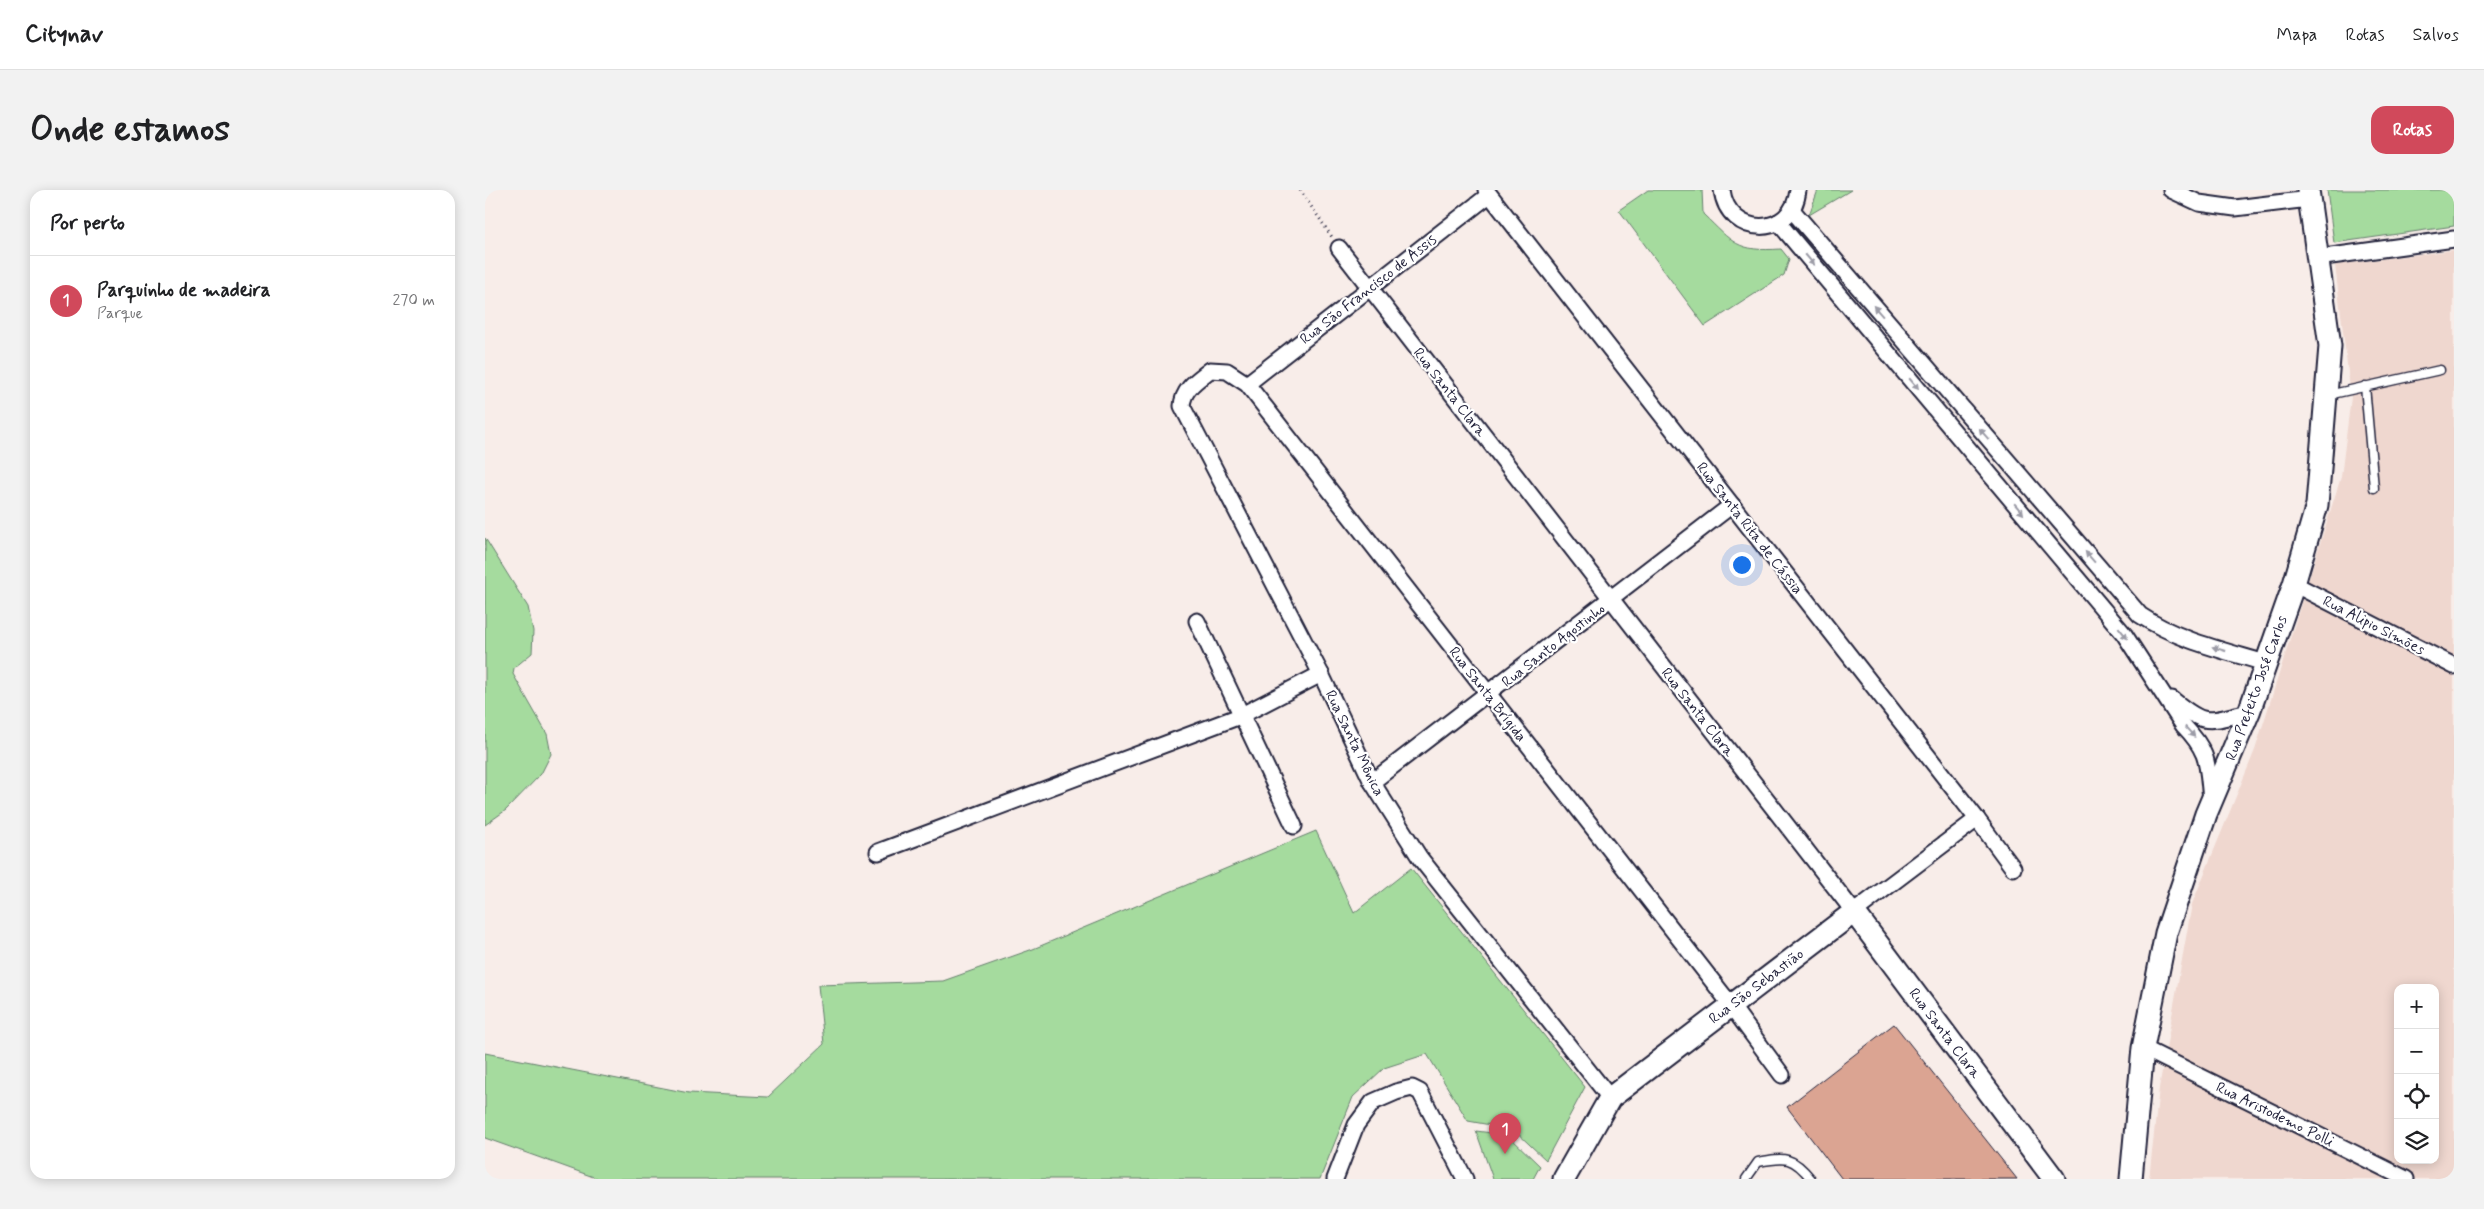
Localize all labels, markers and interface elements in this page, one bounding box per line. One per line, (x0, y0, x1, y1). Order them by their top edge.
text: Citynav (25, 19, 103, 50)
text: Mapa (2276, 23, 2317, 47)
text: Rotas (2345, 23, 2385, 47)
text: Salvos (2413, 23, 2459, 47)
button: Rotas (2371, 106, 2454, 154)
text: Onde estamos (30, 107, 230, 153)
text: Por perto (50, 209, 125, 237)
street label: Rua São Francisco de Assis (1296, 230, 1441, 349)
one-way arrow (1804, 253, 1815, 266)
text: Parquinho de madeira (97, 278, 271, 303)
text: 1 (62, 290, 70, 311)
text: 270 m (392, 290, 435, 311)
text: Parque (97, 303, 143, 324)
one-way arrow (1873, 305, 1884, 318)
street label: Rua Santa Clara (1408, 344, 1491, 442)
one-way arrow (1909, 378, 1920, 391)
one-way arrow (1979, 428, 1990, 441)
street label: Rua Santa Rita de Cássia (1691, 458, 1807, 599)
one-way arrow (2013, 502, 2024, 515)
your location (1729, 552, 1755, 578)
one-way arrow (2084, 552, 2096, 564)
street label: Rua Alipio Simões (2319, 592, 2428, 660)
street label: Rua Santo Agostinho (1498, 599, 1609, 692)
street label: Rua Prefeito José Carlos (2221, 613, 2293, 764)
one-way arrow (2118, 626, 2128, 640)
street label: Rua Santa Brígida (1444, 643, 1531, 746)
one-way arrow (2211, 644, 2226, 652)
street label: Rua Santa Clara (1656, 664, 1739, 762)
street label: Rua Santa Mônica (1320, 687, 1388, 800)
one-way arrow (2184, 726, 2196, 738)
street label: Rua São Sebastião (1705, 944, 1808, 1029)
street label: Rua Santa Clara (1904, 984, 1985, 1084)
map controls (2394, 984, 2439, 1164)
button: + (2394, 984, 2439, 1029)
button: − (2394, 1029, 2439, 1074)
button: locate (2394, 1074, 2439, 1119)
street label: Rua Aristodemo Polli (2212, 1078, 2337, 1152)
pin: 1 (1489, 1113, 1521, 1154)
button: layers (2394, 1119, 2439, 1164)

